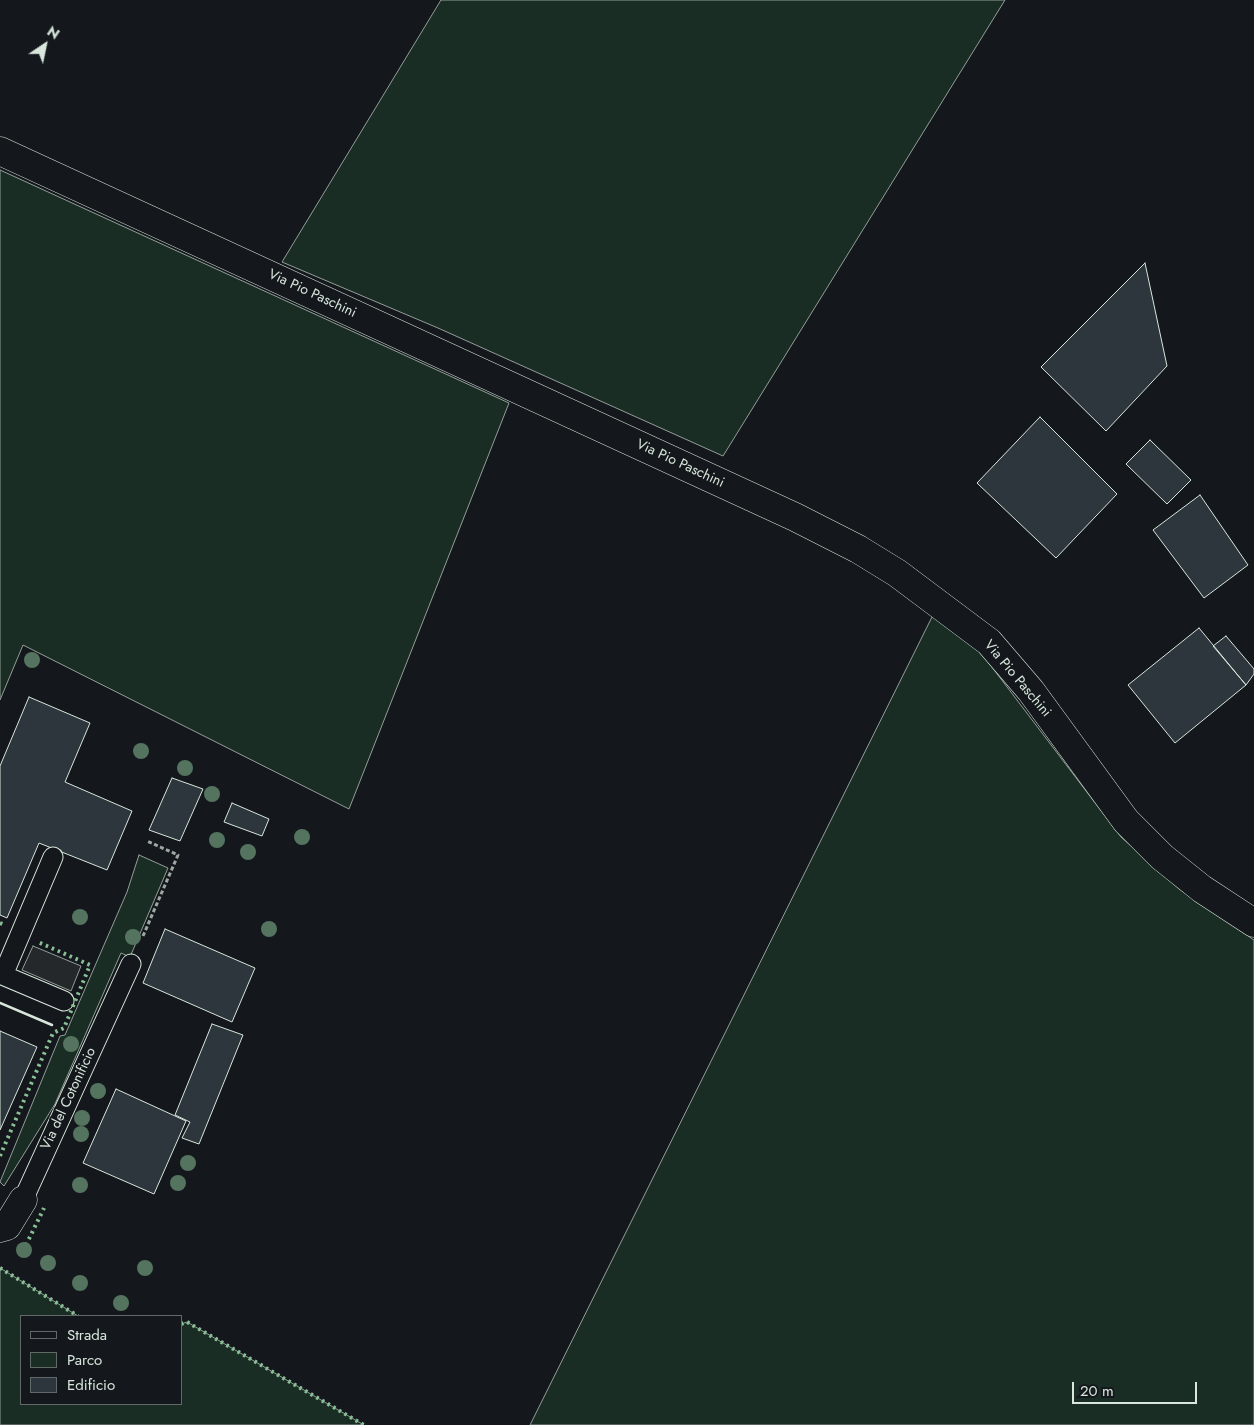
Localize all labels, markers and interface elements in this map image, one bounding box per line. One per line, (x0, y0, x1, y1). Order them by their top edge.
north arrow (20, 20, 70, 70)
text: N (43, 21, 64, 44)
street label: Via Pio Paschini (265, 266, 359, 322)
street label: Via Pio Paschini (633, 436, 727, 492)
street label: Via Pio Paschini (980, 637, 1054, 721)
street label: Via del Cotonificio (38, 1045, 100, 1153)
legend (20, 1315, 182, 1405)
text: Strada (67, 1324, 107, 1346)
text: Parco (67, 1349, 102, 1371)
scale bar (1074, 1372, 1199, 1404)
text: Edificio (67, 1374, 115, 1396)
text: 20 m (1080, 1380, 1114, 1402)

